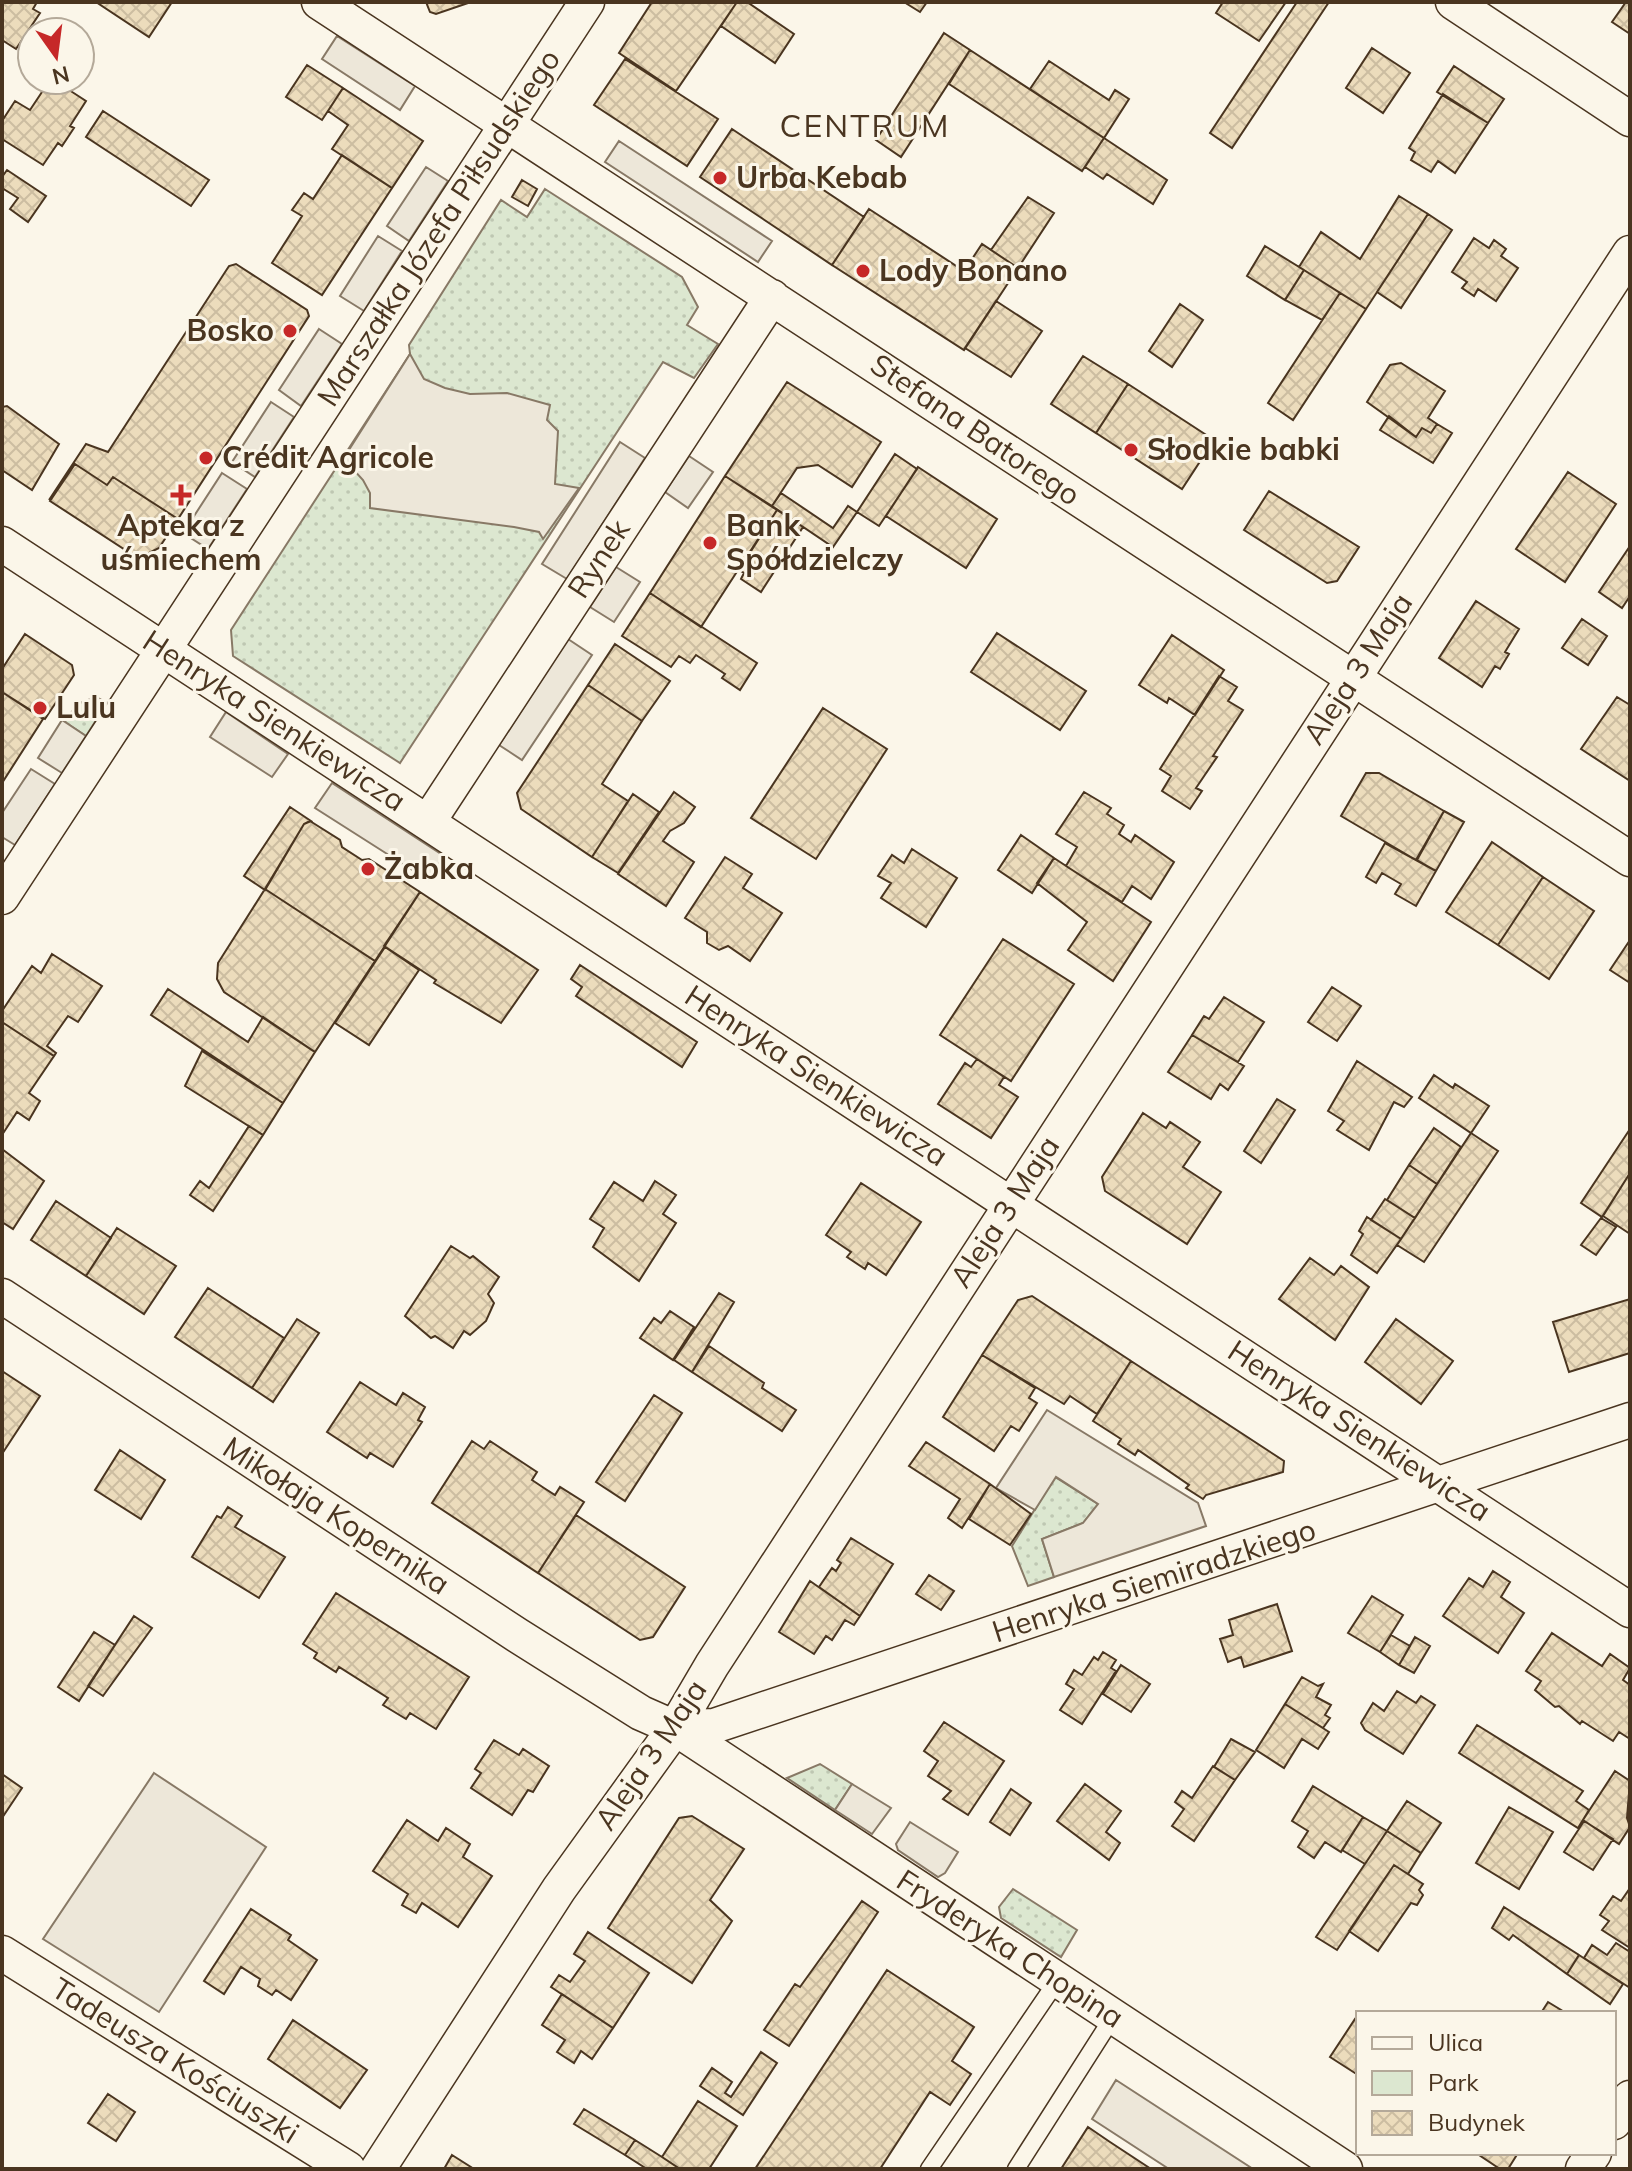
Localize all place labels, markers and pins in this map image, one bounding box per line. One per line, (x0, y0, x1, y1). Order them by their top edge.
place label: Urba Kebab (736, 158, 907, 196)
marker: Urba Kebab (711, 169, 729, 187)
place label: Lody Bonano (879, 251, 1068, 289)
marker: Lody Bonano (854, 262, 872, 280)
place label: Bosko (186, 311, 274, 349)
marker: Bosko (281, 322, 299, 340)
place label: Słodkie babki (1147, 430, 1340, 468)
place label: Crédit Agricole (222, 438, 434, 476)
marker: Słodkie babki (1122, 441, 1140, 459)
marker: Crédit Agricole (197, 449, 215, 467)
marker: Apteka z uśmiechem (172, 486, 190, 504)
place label: Apteka z uśmiechem (101, 506, 261, 578)
place label: Bank Spółdzielczy (726, 506, 904, 578)
marker: Bank Spółdzielczy (701, 534, 719, 552)
place label: Lulu (56, 688, 116, 726)
marker: Lulu (31, 699, 49, 717)
place label: Żabka (384, 849, 474, 887)
marker: Żabka (359, 860, 377, 878)

